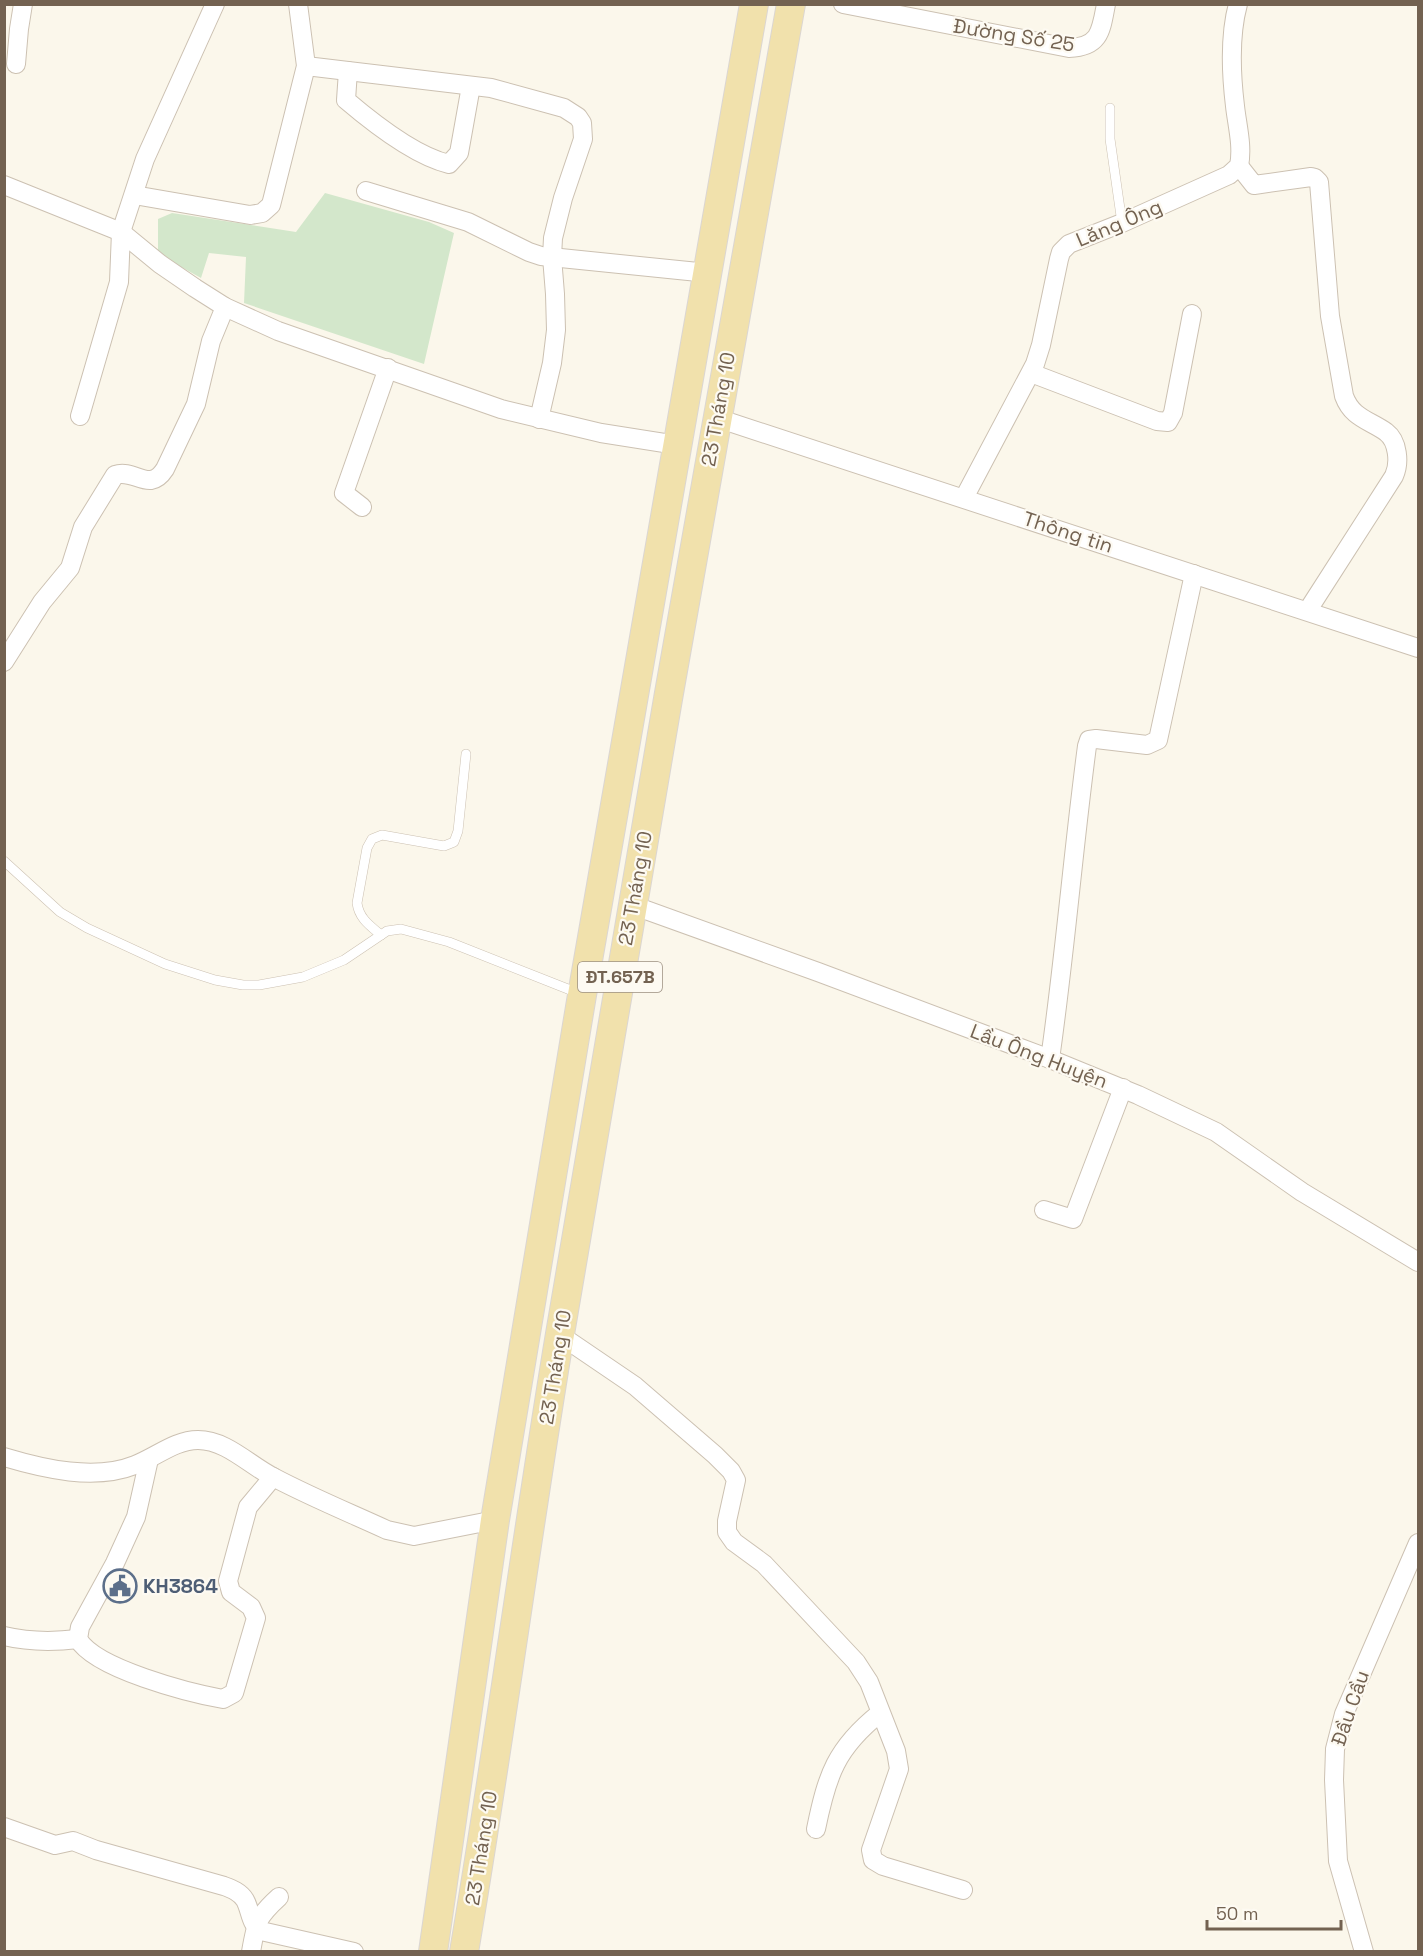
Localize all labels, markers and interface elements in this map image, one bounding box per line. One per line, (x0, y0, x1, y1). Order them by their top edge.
street label: Đường Số 25 (951, 13, 1077, 57)
street label: Lăng Ông (1072, 193, 1166, 253)
street label: 23 Tháng 10 (695, 350, 741, 468)
street label: Thông tin (1020, 505, 1116, 559)
street label: 23 Tháng 10 (612, 829, 658, 947)
road number: ĐT.657B (578, 962, 662, 992)
street label: Lầu Ông Huyện (967, 1018, 1111, 1094)
street label: 23 Tháng 10 (533, 1308, 577, 1426)
public building icon: KH3864 (102, 1568, 138, 1604)
place label: KH3864 (143, 1573, 218, 1599)
street label: Đầu Cầu (1325, 1667, 1375, 1749)
street label: 23 Tháng 10 (459, 1789, 503, 1907)
scale bar (1207, 1893, 1340, 1931)
text: 50 m (1216, 1902, 1258, 1925)

